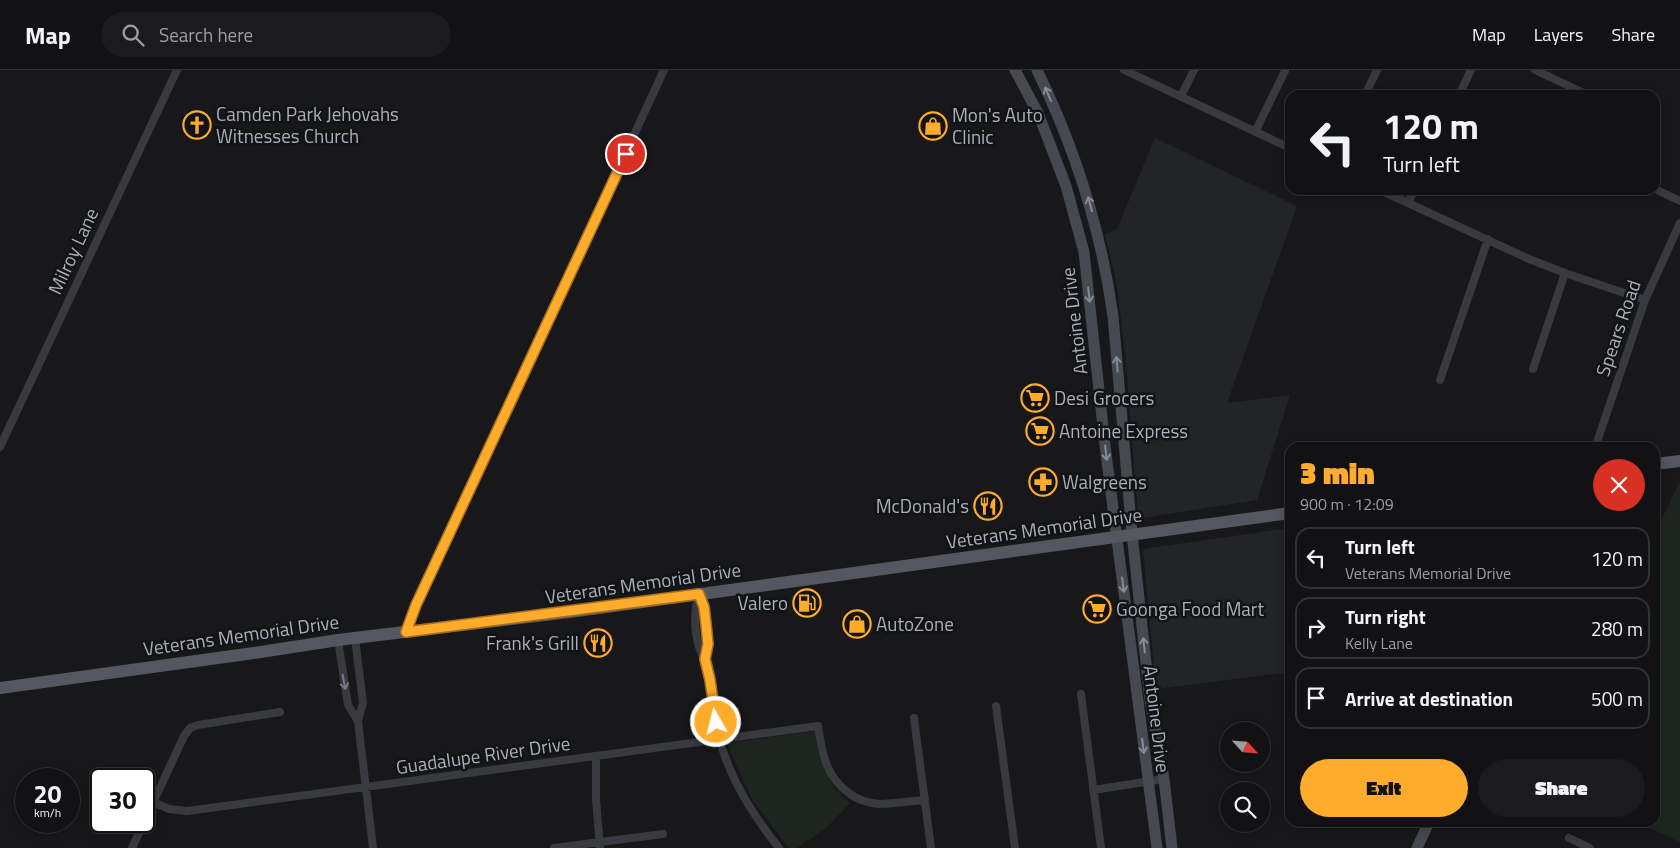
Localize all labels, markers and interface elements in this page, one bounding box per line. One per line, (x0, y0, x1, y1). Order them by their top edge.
search box (101, 12, 451, 57)
text: Map (25, 17, 71, 53)
text: Search here (159, 20, 253, 49)
icon: search (119, 21, 147, 49)
text: Map (1472, 21, 1506, 48)
text: Layers (1534, 21, 1583, 48)
text: Share (1611, 21, 1655, 48)
one-way arrow (1042, 87, 1052, 102)
place label: Camden Park Jehovahs Witnesses Church (216, 99, 399, 150)
text: 120 m (1383, 99, 1479, 153)
place label: Mon's Auto Clinic (952, 100, 1043, 151)
church icon: Camden Park Jehovahs Witnesses Church (182, 110, 212, 140)
icon: left (1300, 110, 1365, 175)
shop icon: Mon's Auto Clinic (918, 111, 948, 141)
pin (605, 133, 647, 175)
icon: arrive (612, 140, 640, 168)
text: Turn left (1383, 147, 1460, 181)
one-way arrow (1084, 196, 1094, 212)
street label: Milroy Lane (40, 203, 105, 299)
street label: Antoine Drive (1053, 266, 1094, 376)
street label: Spears Road (1588, 276, 1648, 380)
one-way arrow (1084, 287, 1094, 303)
one-way arrow (1112, 356, 1122, 372)
supermarket icon: Desi Grocers (1020, 383, 1050, 413)
place label: Desi Grocers (1054, 383, 1154, 412)
supermarket icon: Antoine Express (1025, 416, 1055, 446)
place label: Antoine Express (1059, 416, 1188, 445)
one-way arrow (1101, 444, 1111, 460)
text: 3 min (1300, 450, 1375, 496)
button: close (1593, 459, 1645, 511)
pharmacy icon: Walgreens (1028, 467, 1058, 497)
place label: Walgreens (1062, 467, 1147, 496)
place label: McDonald's (876, 491, 969, 520)
restaurant icon: McDonald's (973, 491, 1003, 521)
text: 900 m · 12:09 (1300, 492, 1394, 516)
street label: Veterans Memorial Drive (944, 499, 1144, 556)
text: Turn left (1345, 532, 1415, 561)
icon: left (1302, 544, 1330, 572)
text: 120 m (1591, 544, 1643, 573)
street label: Veterans Memorial Drive (543, 554, 743, 611)
text: Veterans Memorial Drive (1345, 561, 1511, 585)
one-way arrow (1118, 576, 1128, 592)
place label: Valero (738, 588, 788, 617)
fuel station icon: Valero (792, 588, 822, 618)
supermarket icon: Goonga Food Mart (1082, 594, 1112, 624)
place label: Goonga Food Mart (1116, 594, 1264, 623)
text: Turn right (1345, 602, 1426, 631)
street label: Veterans Memorial Drive (141, 606, 341, 663)
shop icon: AutoZone (842, 609, 872, 639)
place label: AutoZone (876, 609, 954, 638)
icon: right (1302, 614, 1330, 642)
text: 280 m (1591, 614, 1643, 643)
place label: Frank's Grill (486, 628, 579, 657)
restaurant icon: Frank's Grill (583, 628, 613, 658)
text: Kelly Lane (1345, 631, 1413, 655)
one-way arrow (1139, 637, 1149, 653)
street label: Antoine Drive (1137, 664, 1178, 774)
one-way arrow (339, 674, 349, 690)
icon: arrive (1302, 684, 1330, 712)
text: Arrive at destination (1345, 684, 1513, 713)
text: 500 m (1591, 684, 1643, 713)
position arrow (689, 695, 741, 747)
north arrow (1220, 722, 1270, 772)
map controls (1220, 722, 1270, 832)
street label: Guadalupe River Drive (394, 728, 572, 781)
one-way arrow (1138, 738, 1148, 754)
button: Exit (1300, 759, 1468, 817)
button: Share (1478, 759, 1645, 817)
speed limit sign: 30 (90, 768, 155, 833)
text: 20 (33, 775, 62, 813)
button: search (1220, 782, 1270, 832)
text: km/h (34, 803, 61, 822)

